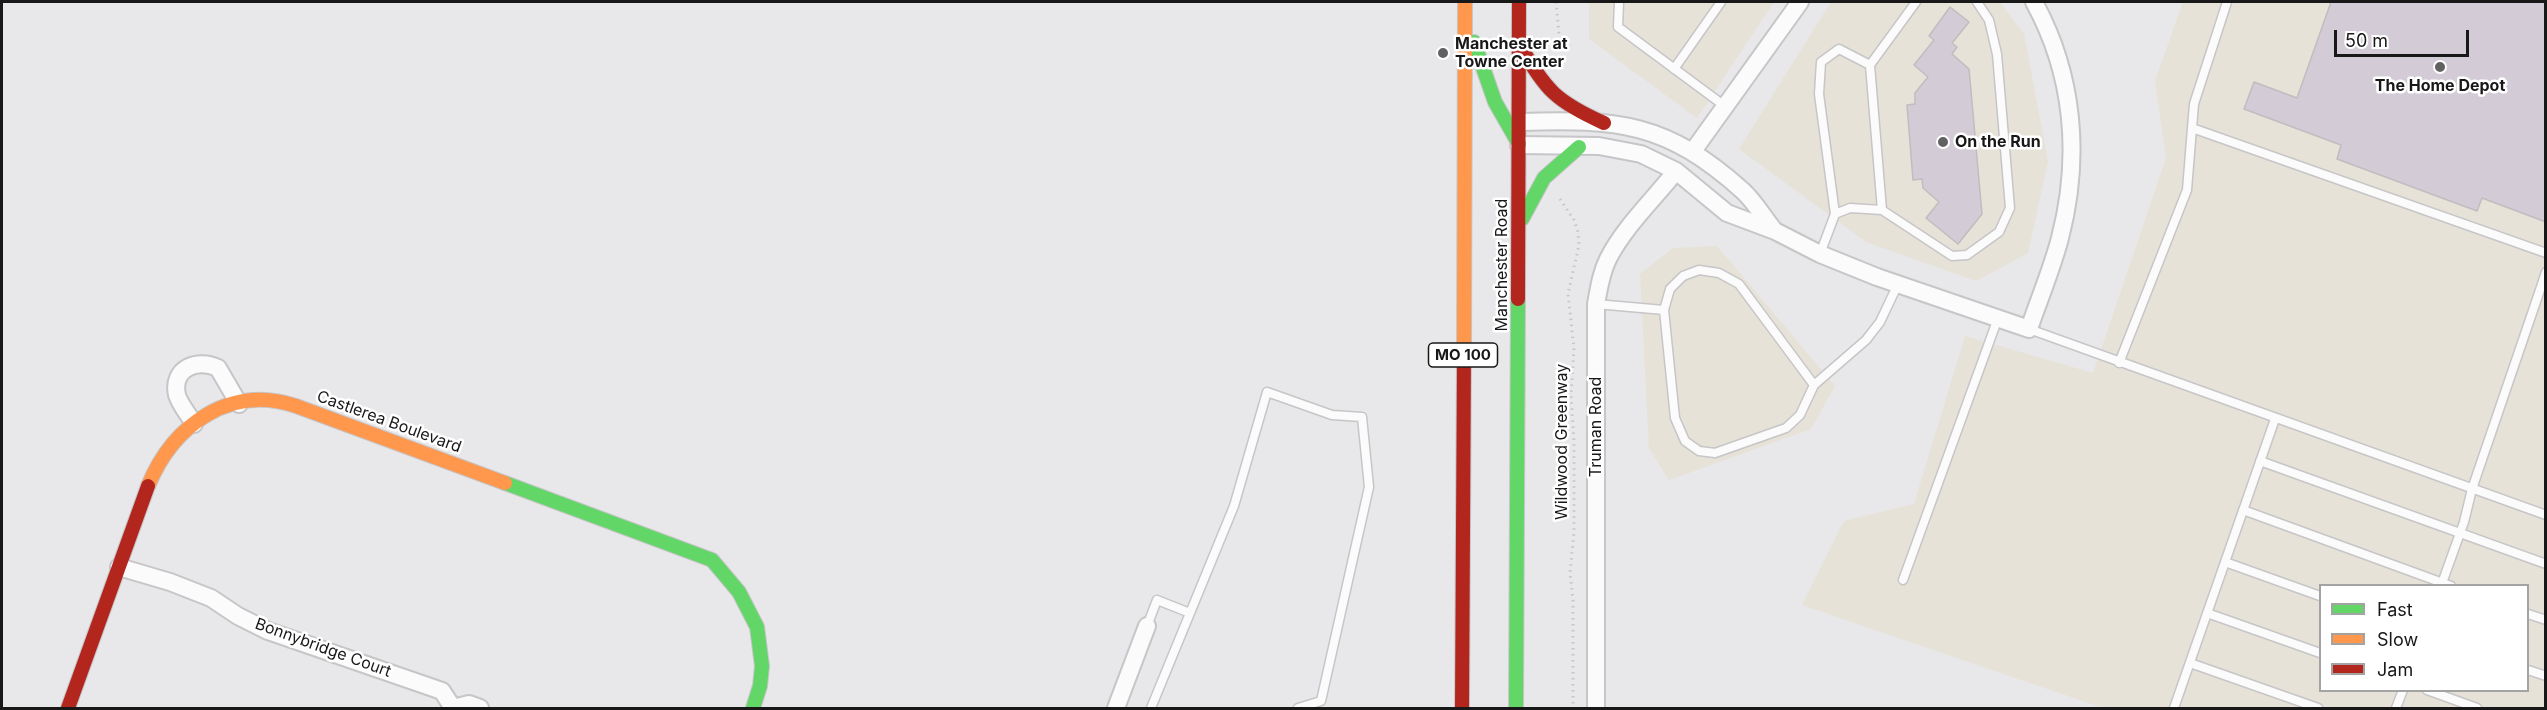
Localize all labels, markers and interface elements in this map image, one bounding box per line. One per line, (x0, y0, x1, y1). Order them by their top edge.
scale bar (2337, 18, 2472, 56)
text: 50 m (2345, 30, 2388, 51)
place label: Manchester at Towne Center (1455, 34, 1568, 72)
marker: Manchester at Towne Center (1436, 46, 1450, 60)
marker: The Home Depot (2433, 60, 2447, 74)
place label: The Home Depot (2375, 76, 2505, 96)
place label: On the Run (1955, 132, 2041, 152)
marker: On the Run (1936, 135, 1950, 149)
street label: Manchester Road (1492, 199, 1512, 331)
road number: MO 100 (1428, 343, 1498, 367)
street label: Wildwood Greenway (1552, 364, 1572, 520)
street label: Truman Road (1586, 377, 1606, 477)
street label: Castlerea Boulevard (314, 387, 464, 457)
legend (2319, 584, 2529, 692)
text: Fast (2377, 599, 2413, 620)
street label: Bonnybridge Court (252, 614, 394, 682)
text: Slow (2377, 629, 2418, 650)
text: Jam (2377, 659, 2413, 680)

